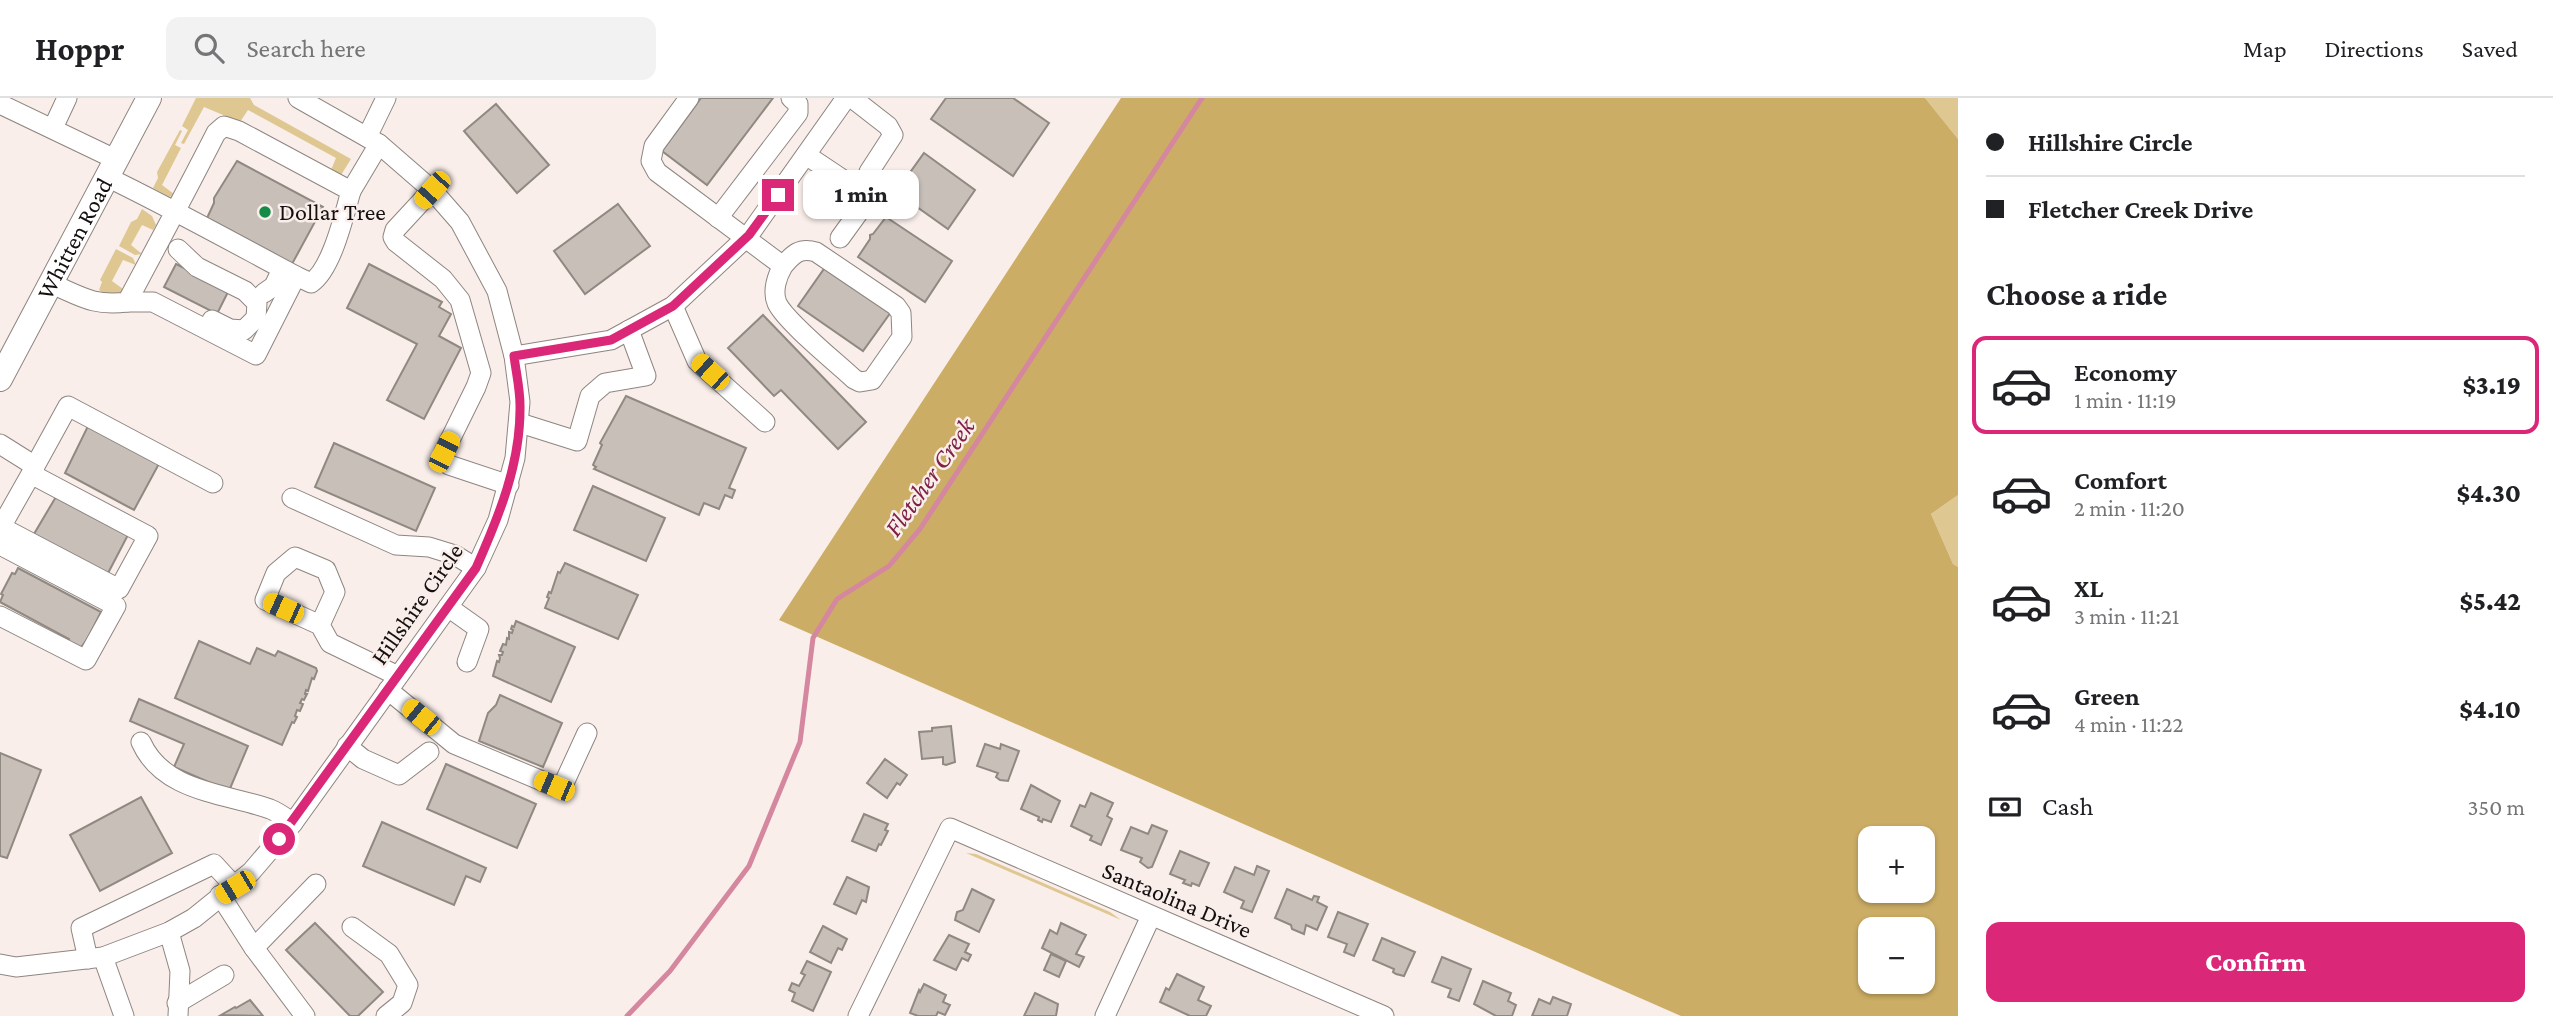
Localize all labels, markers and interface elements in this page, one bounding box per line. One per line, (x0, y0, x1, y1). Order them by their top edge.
search box (166, 17, 656, 80)
icon: search (190, 29, 228, 67)
text: Hoppr (35, 30, 124, 67)
text: Search here (246, 34, 366, 63)
text: Map (2243, 35, 2287, 62)
text: Directions (2325, 35, 2424, 62)
text: Saved (2462, 35, 2518, 62)
text: Hillshire Circle (2028, 128, 2193, 157)
car (411, 167, 454, 213)
callout: 1 min (802, 170, 918, 220)
street label: Whitten Road (31, 173, 117, 304)
route end (762, 179, 794, 211)
text: 1 min (834, 181, 888, 207)
text: Fletcher Creek Drive (2028, 195, 2253, 224)
place label: Dollar Tree (279, 198, 386, 225)
marker: Dollar Tree (257, 204, 273, 220)
text: Choose a ride (1986, 276, 2167, 312)
car (688, 350, 733, 394)
icon: car (1990, 354, 2053, 417)
text: Economy (2074, 358, 2177, 387)
text: $3.19 (2462, 371, 2521, 400)
text: 1 min · 11:19 (2074, 387, 2177, 413)
water label: Fletcher Creek (878, 411, 982, 542)
car (426, 429, 463, 475)
icon: car (1990, 462, 2053, 525)
text: Comfort (2074, 466, 2167, 495)
text: $4.30 (2456, 479, 2521, 508)
text: 2 min · 11:20 (2074, 495, 2185, 521)
street label: Hillshire Circle (365, 538, 468, 669)
icon: car (1990, 570, 2053, 633)
text: XL (2074, 574, 2103, 603)
text: $5.42 (2460, 587, 2521, 616)
car (260, 590, 307, 626)
text: 3 min · 11:21 (2074, 603, 2179, 629)
icon: car (1990, 678, 2053, 741)
text: Green (2074, 682, 2140, 711)
text: $4.10 (2459, 695, 2521, 724)
car (399, 696, 444, 738)
text: 4 min · 11:22 (2074, 711, 2183, 737)
car (531, 768, 578, 804)
icon: cash (1986, 788, 2024, 826)
text: Cash (2042, 792, 2093, 821)
text: 350 m (2467, 794, 2525, 820)
route start (263, 823, 295, 855)
map controls (1858, 826, 1935, 994)
button: + (1858, 826, 1935, 903)
street label: Santaolina Drive (1099, 856, 1256, 943)
car (212, 867, 259, 907)
button: − (1858, 917, 1935, 994)
button: Confirm (1986, 922, 2525, 1002)

